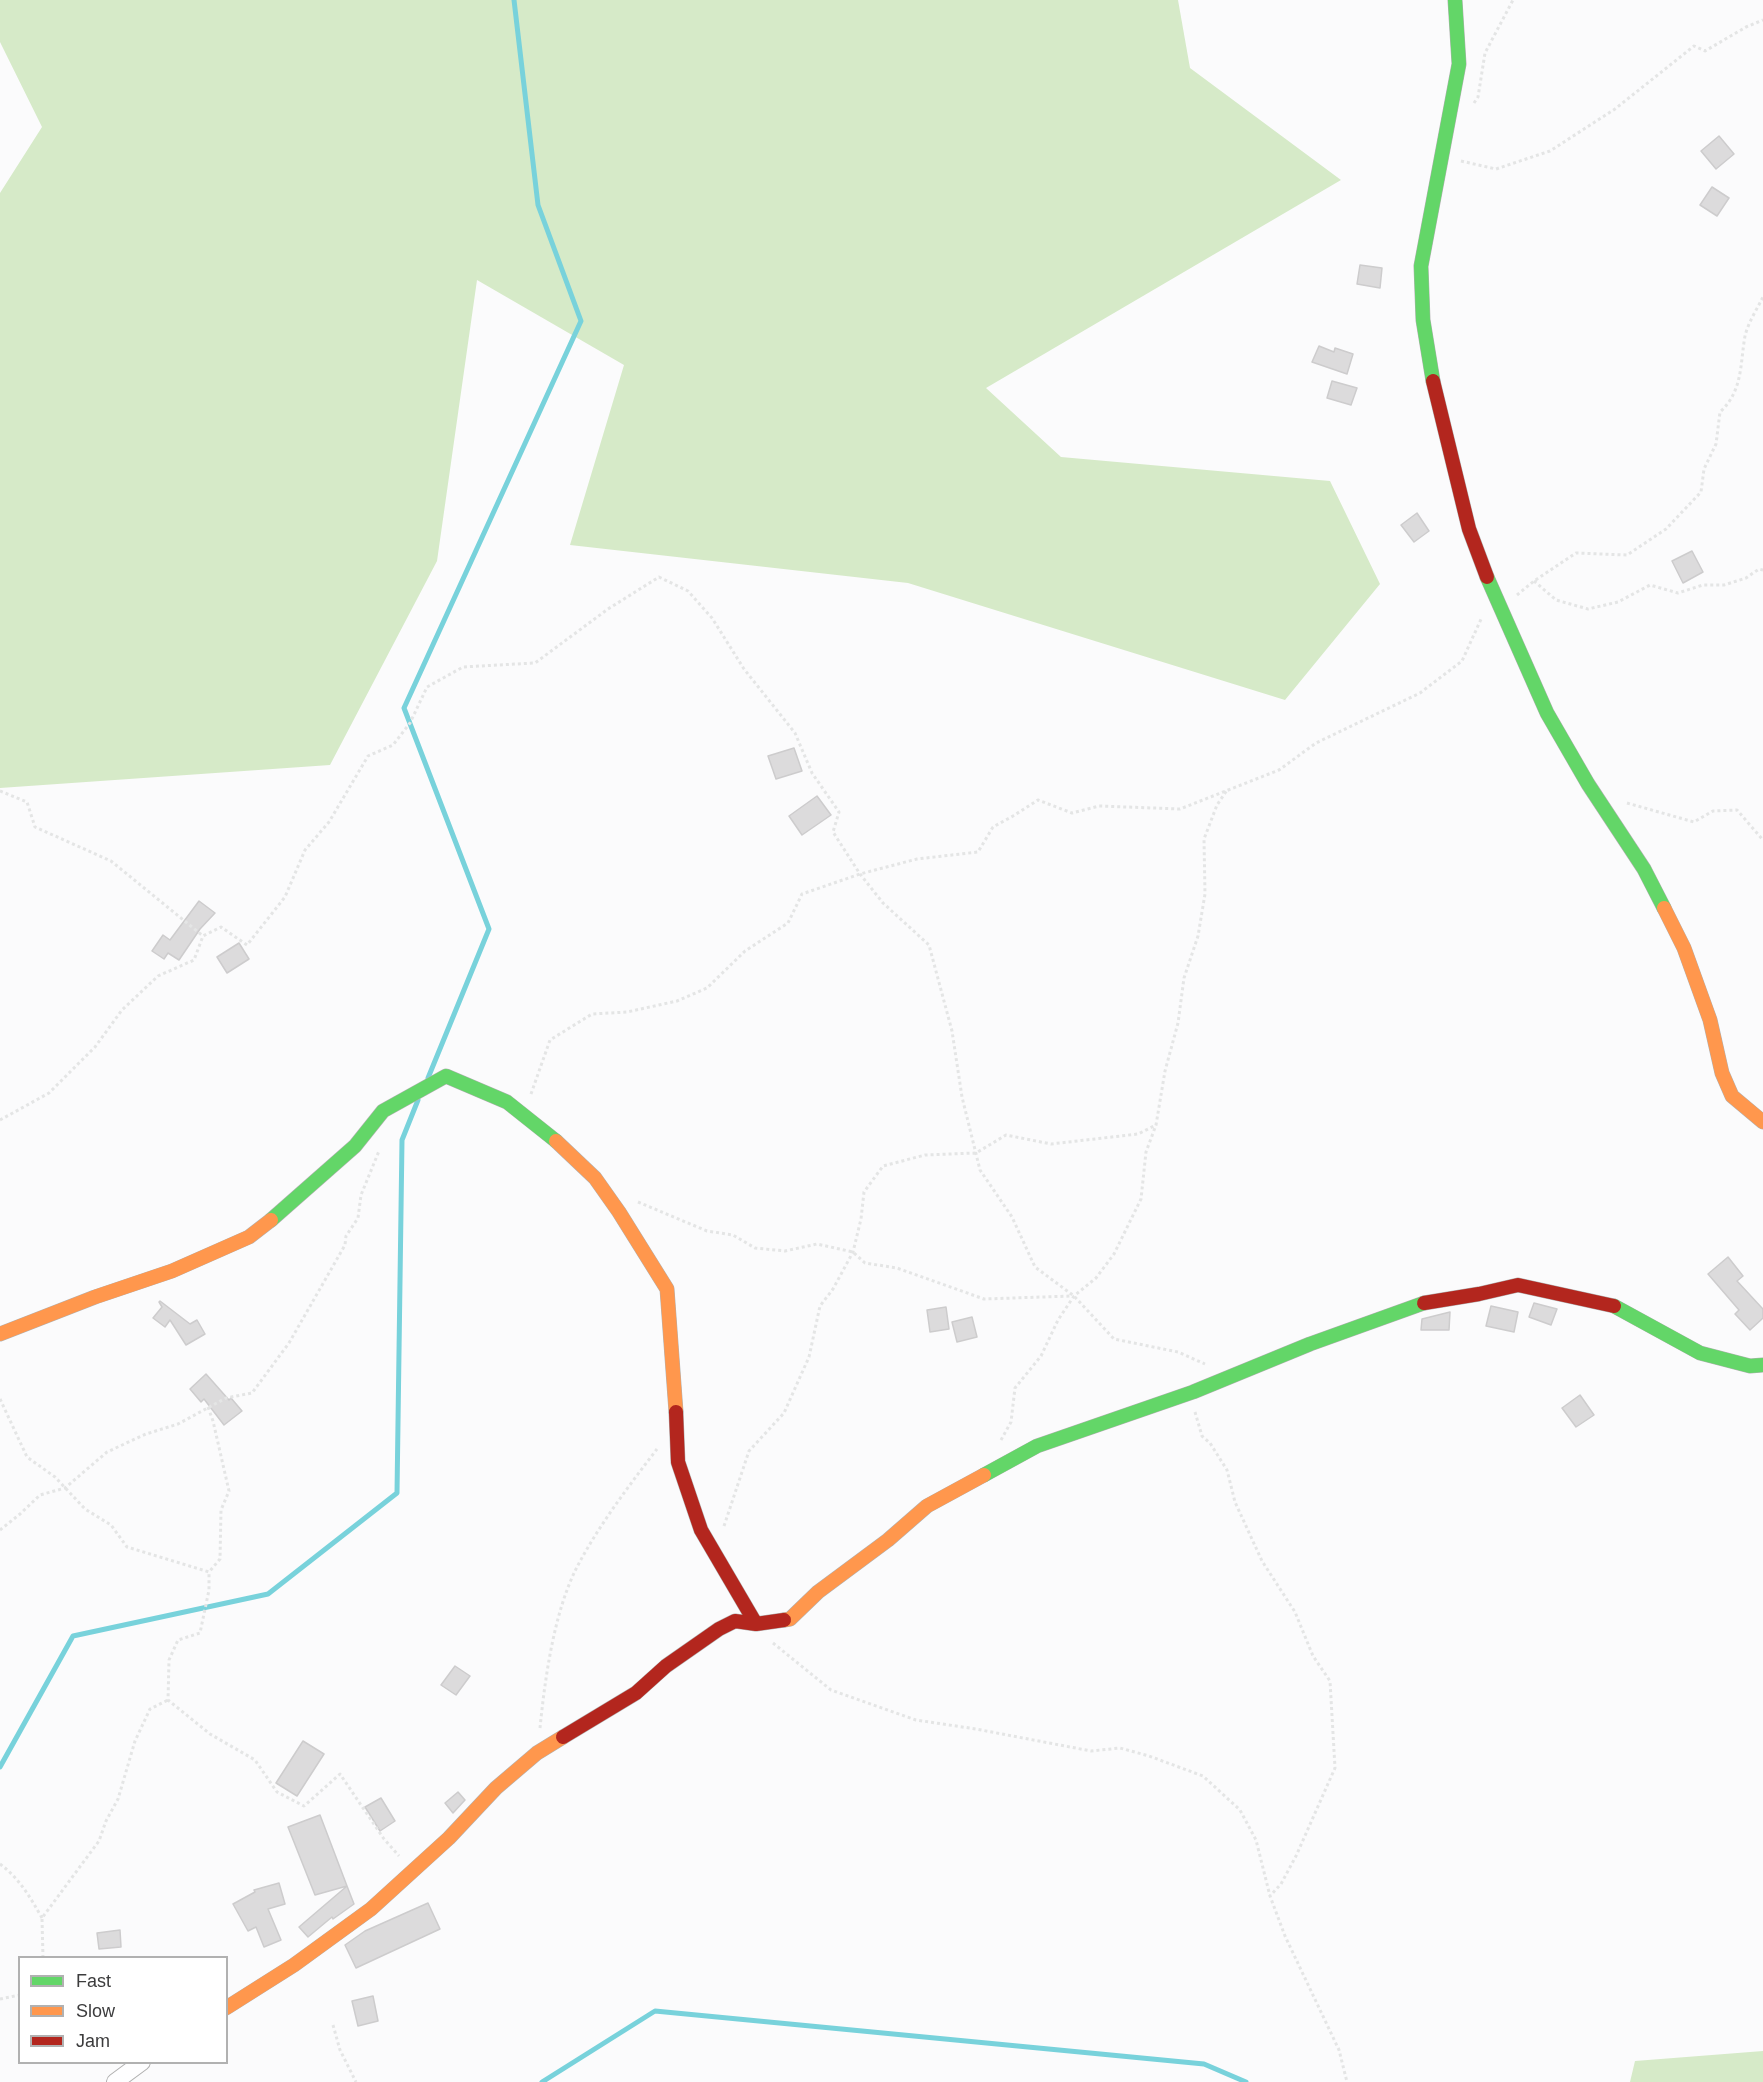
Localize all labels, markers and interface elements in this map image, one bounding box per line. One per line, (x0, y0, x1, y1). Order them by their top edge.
legend (18, 1956, 228, 2064)
text: Fast (76, 1971, 111, 1991)
text: Slow (76, 2001, 115, 2021)
text: Jam (76, 2031, 110, 2051)

